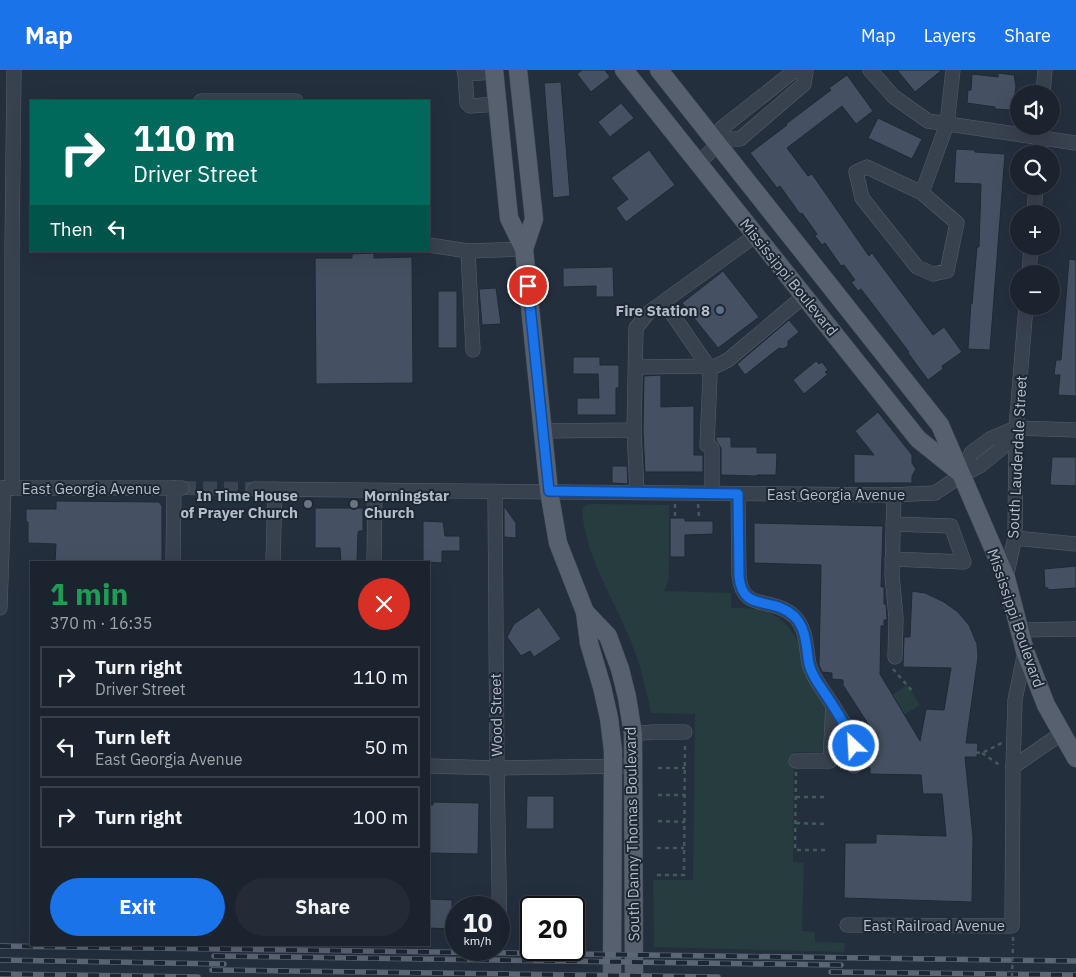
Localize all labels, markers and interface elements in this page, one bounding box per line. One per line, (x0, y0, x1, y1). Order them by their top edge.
text: Map (25, 19, 73, 51)
text: Map (861, 24, 896, 47)
text: Layers (924, 24, 976, 47)
text: Share (1004, 24, 1051, 47)
map controls (1010, 85, 1060, 315)
button: sound (1010, 85, 1060, 135)
text: 110 m (133, 115, 236, 161)
icon: right (50, 120, 115, 185)
button: search (1010, 145, 1060, 195)
text: Driver Street (133, 159, 258, 188)
button: + (1010, 205, 1060, 255)
icon: left (103, 215, 131, 243)
street label: Mississippi Boulevard (736, 215, 842, 339)
text: Then (50, 217, 93, 241)
pin (507, 265, 549, 307)
button: − (1010, 265, 1060, 315)
icon: arrive (514, 272, 542, 300)
place label: Fire Station 8 (616, 301, 710, 320)
marker: Fire Station 8 (714, 304, 726, 316)
street label: South Lauderdale Street (1003, 375, 1031, 539)
street label: East Georgia Avenue (22, 479, 160, 498)
street label: East Georgia Avenue (767, 485, 905, 504)
place label: In Time House of Prayer Church (180, 486, 298, 522)
place label: Morningstar Church (364, 486, 449, 522)
marker: In Time House of Prayer Church (302, 498, 314, 510)
marker: Morningstar Church (348, 498, 360, 510)
street label: Mississippi Boulevard (983, 546, 1049, 690)
text: 1 min (50, 574, 128, 613)
button: close (358, 578, 410, 630)
text: 370 m · 16:35 (50, 613, 152, 633)
text: Turn right (95, 655, 182, 679)
icon: right (52, 663, 80, 691)
text: 110 m (353, 665, 408, 689)
street label: Wood Street (486, 673, 506, 757)
text: Driver Street (95, 679, 186, 699)
position arrow (827, 719, 879, 771)
text: Turn left (95, 725, 171, 749)
street label: South Danny Thomas Boulevard (621, 726, 643, 942)
icon: left (52, 733, 80, 761)
text: 50 m (364, 735, 408, 759)
text: East Georgia Avenue (95, 749, 243, 769)
icon: right (52, 803, 80, 831)
text: Turn right (95, 805, 182, 829)
text: 100 m (353, 805, 408, 829)
button: Exit (50, 878, 225, 936)
button: Share (235, 878, 410, 936)
speed limit sign: 20 (520, 896, 585, 961)
text: 10 (462, 906, 493, 939)
street label: East Railroad Avenue (863, 916, 1005, 935)
text: km/h (463, 933, 492, 948)

